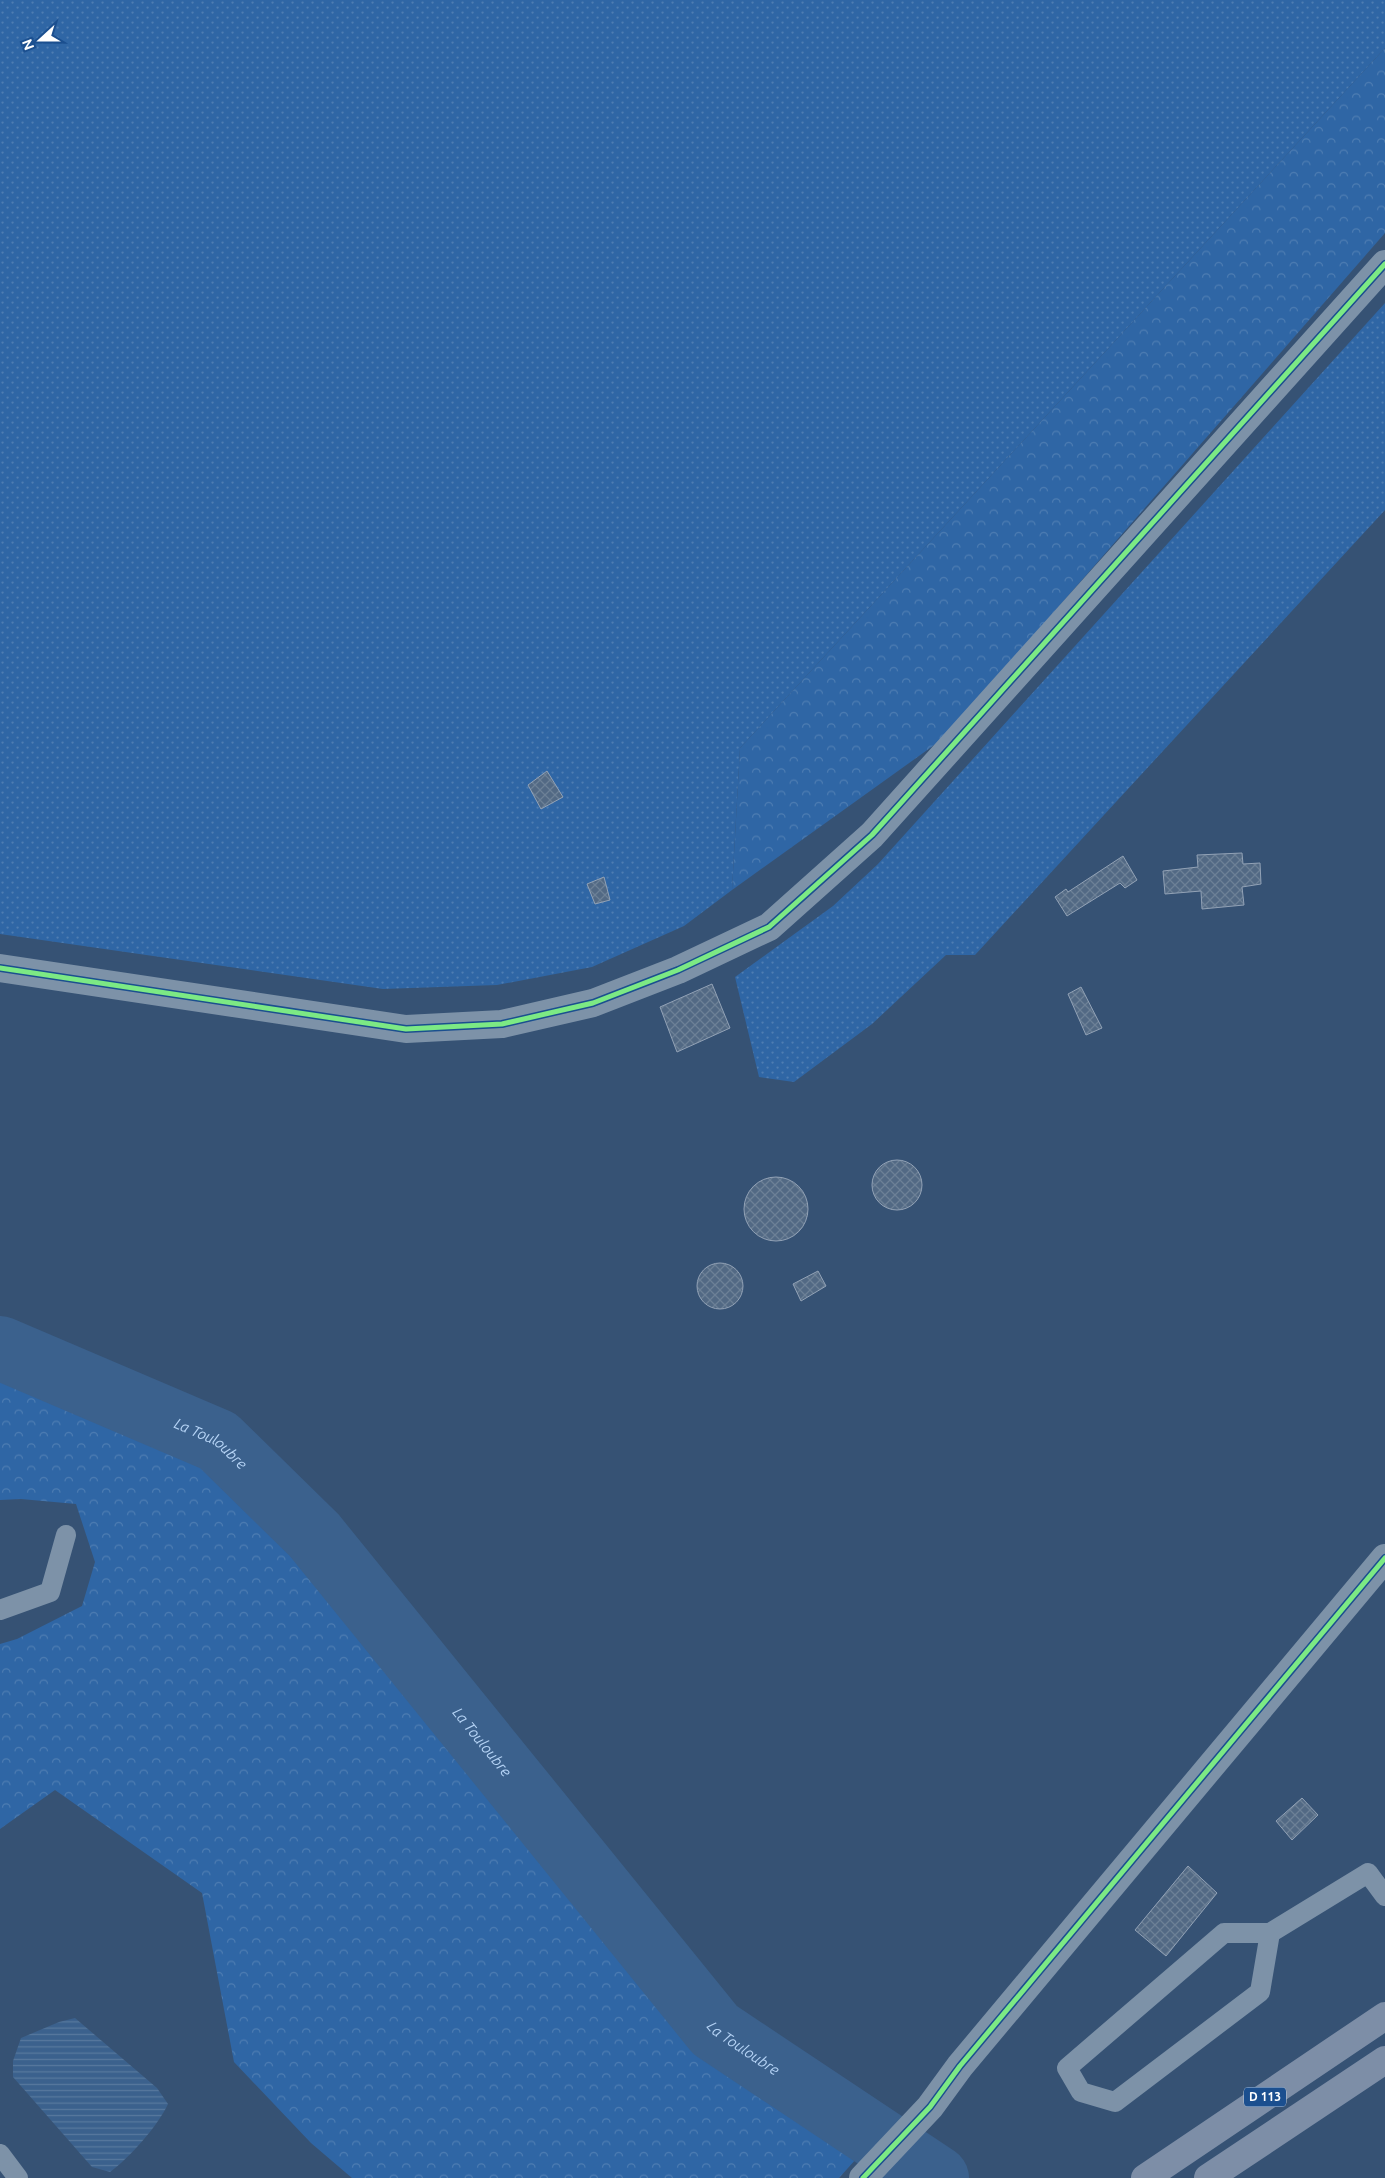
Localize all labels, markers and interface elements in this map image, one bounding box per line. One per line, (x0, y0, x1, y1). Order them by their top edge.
north arrow (15, 15, 65, 65)
text: N (19, 37, 37, 52)
water label: La Touloubre (172, 1414, 251, 1473)
water label: La Touloubre (449, 1704, 515, 1780)
water label: La Touloubre (704, 2018, 783, 2079)
road number: D 113 (1244, 2088, 1286, 2106)

